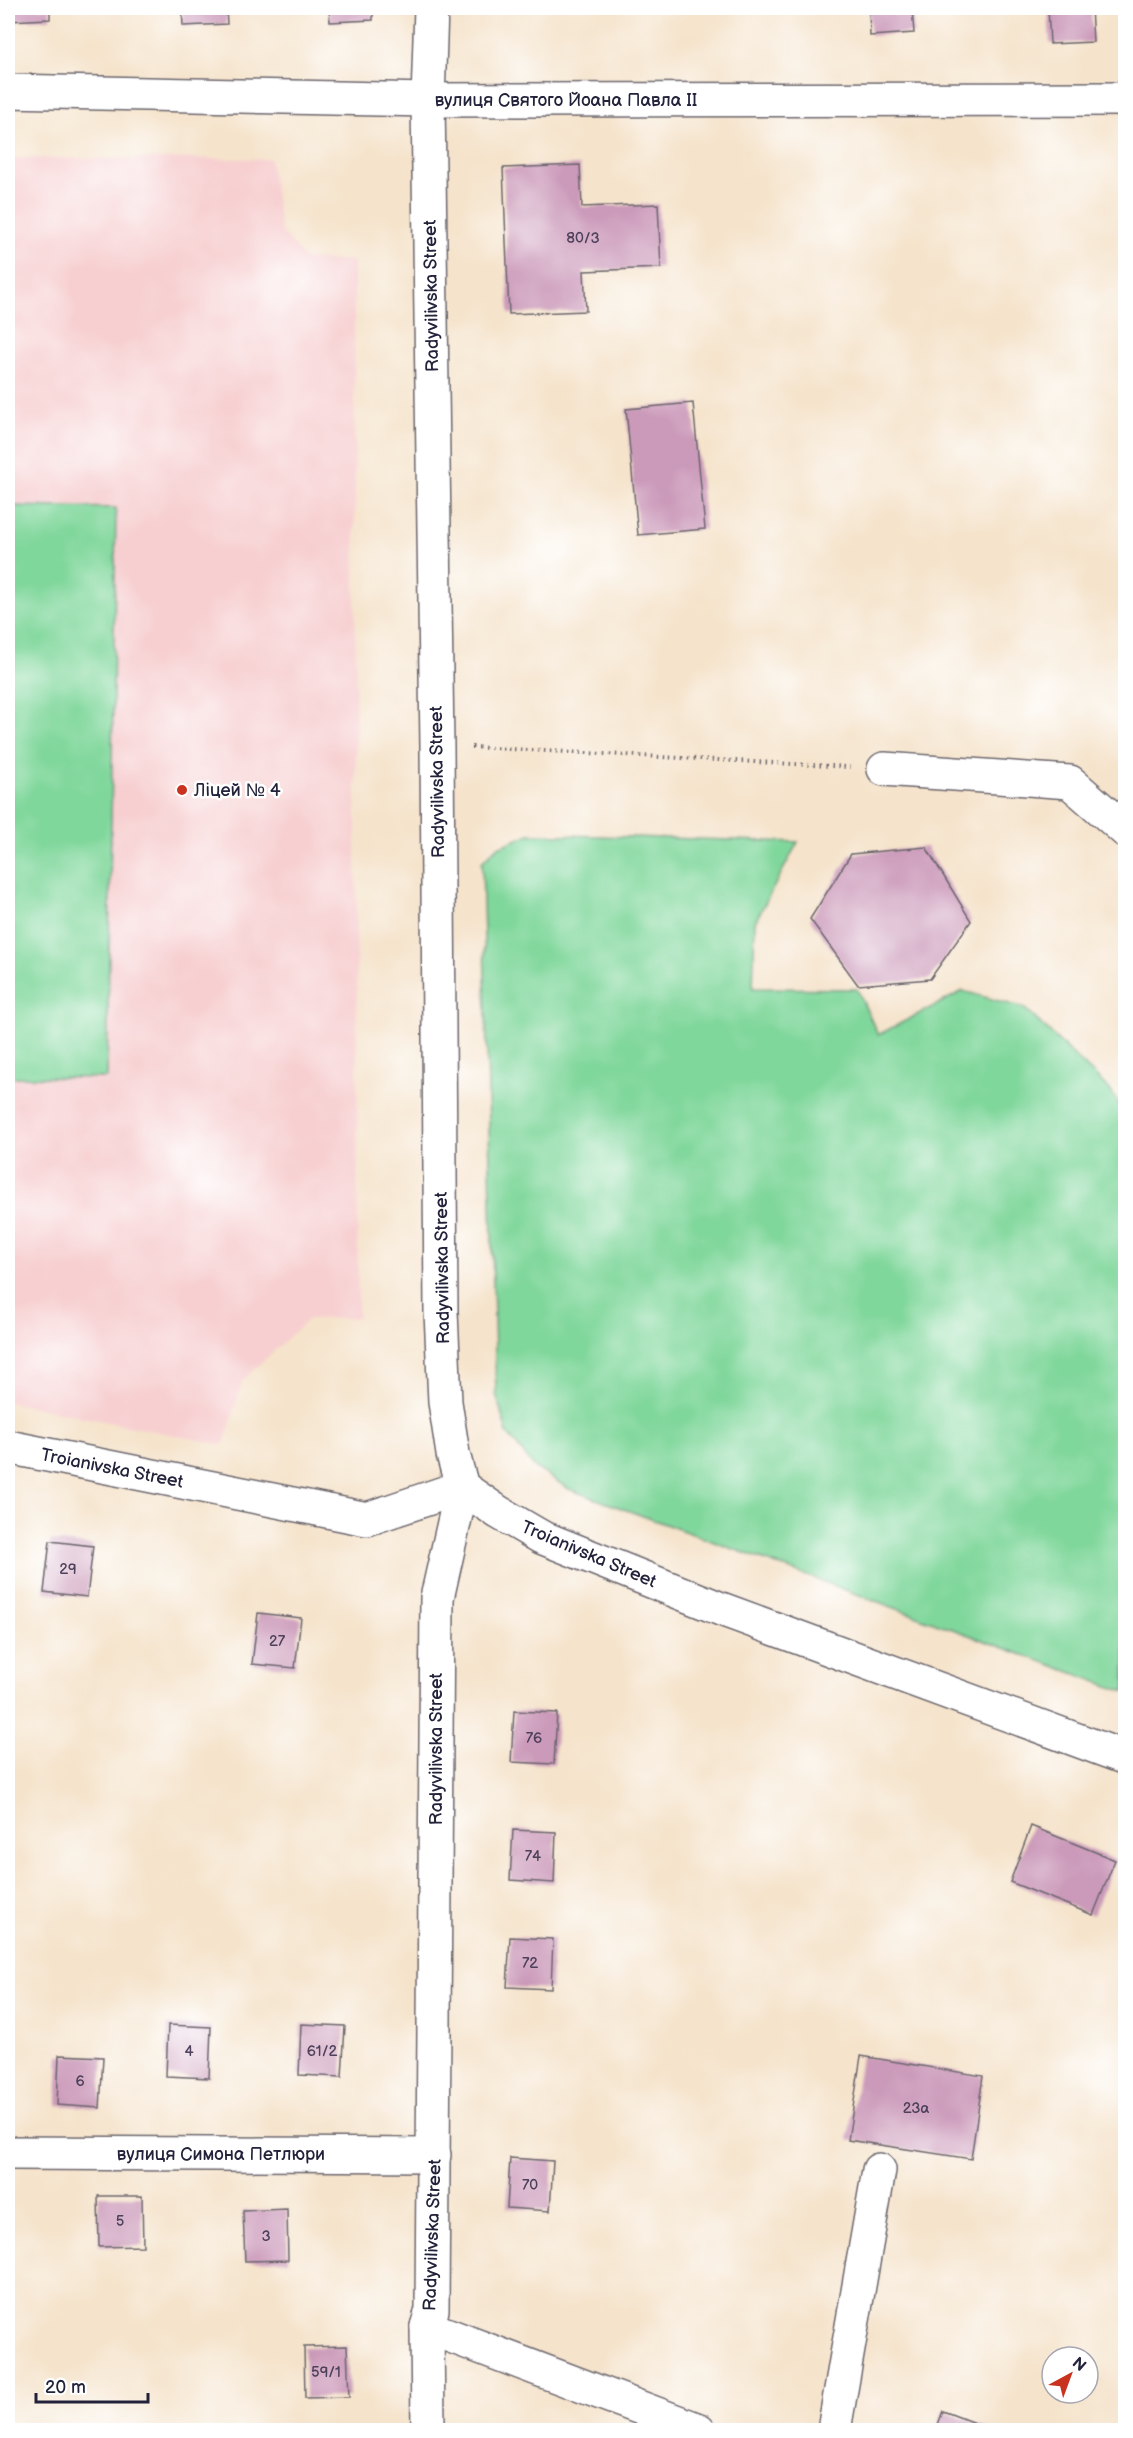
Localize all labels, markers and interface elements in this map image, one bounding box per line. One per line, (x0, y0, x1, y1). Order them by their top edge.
street label: вулиця Святого Йоана Павла II (435, 90, 697, 111)
street label: Radyvilivska Street (420, 219, 443, 372)
house number: 80/3 (566, 229, 600, 248)
street label: Radyvilivska Street (426, 705, 449, 858)
place label: Ліцей № 4 (193, 780, 281, 801)
marker: Ліцей № 4 (175, 783, 189, 797)
street label: Radyvilivska Street (431, 1191, 454, 1344)
street label: Troianivska Street (39, 1444, 185, 1493)
street label: Troianivska Street (518, 1517, 660, 1593)
house number: 29 (59, 1560, 77, 1579)
house number: 27 (269, 1632, 286, 1651)
street label: Radyvilivska Street (426, 1672, 447, 1825)
house number: 76 (526, 1729, 542, 1748)
house number: 74 (525, 1847, 541, 1866)
house number: 72 (522, 1954, 538, 1973)
house number: 4 (184, 2042, 194, 2061)
house number: 61/2 (307, 2042, 337, 2061)
house number: 6 (75, 2072, 85, 2091)
house number: 23а (903, 2099, 929, 2118)
street label: вулиця Симона Петлюри (117, 2144, 325, 2165)
street label: Radyvilivska Street (419, 2158, 446, 2311)
house number: 70 (522, 2176, 538, 2195)
house number: 5 (116, 2212, 124, 2231)
house number: 3 (261, 2227, 271, 2246)
north arrow (1040, 2345, 1100, 2405)
text: N (1068, 2354, 1090, 2376)
house number: 59/1 (311, 2363, 341, 2382)
scale bar (36, 2366, 148, 2404)
text: 20 m (45, 2377, 86, 2398)

